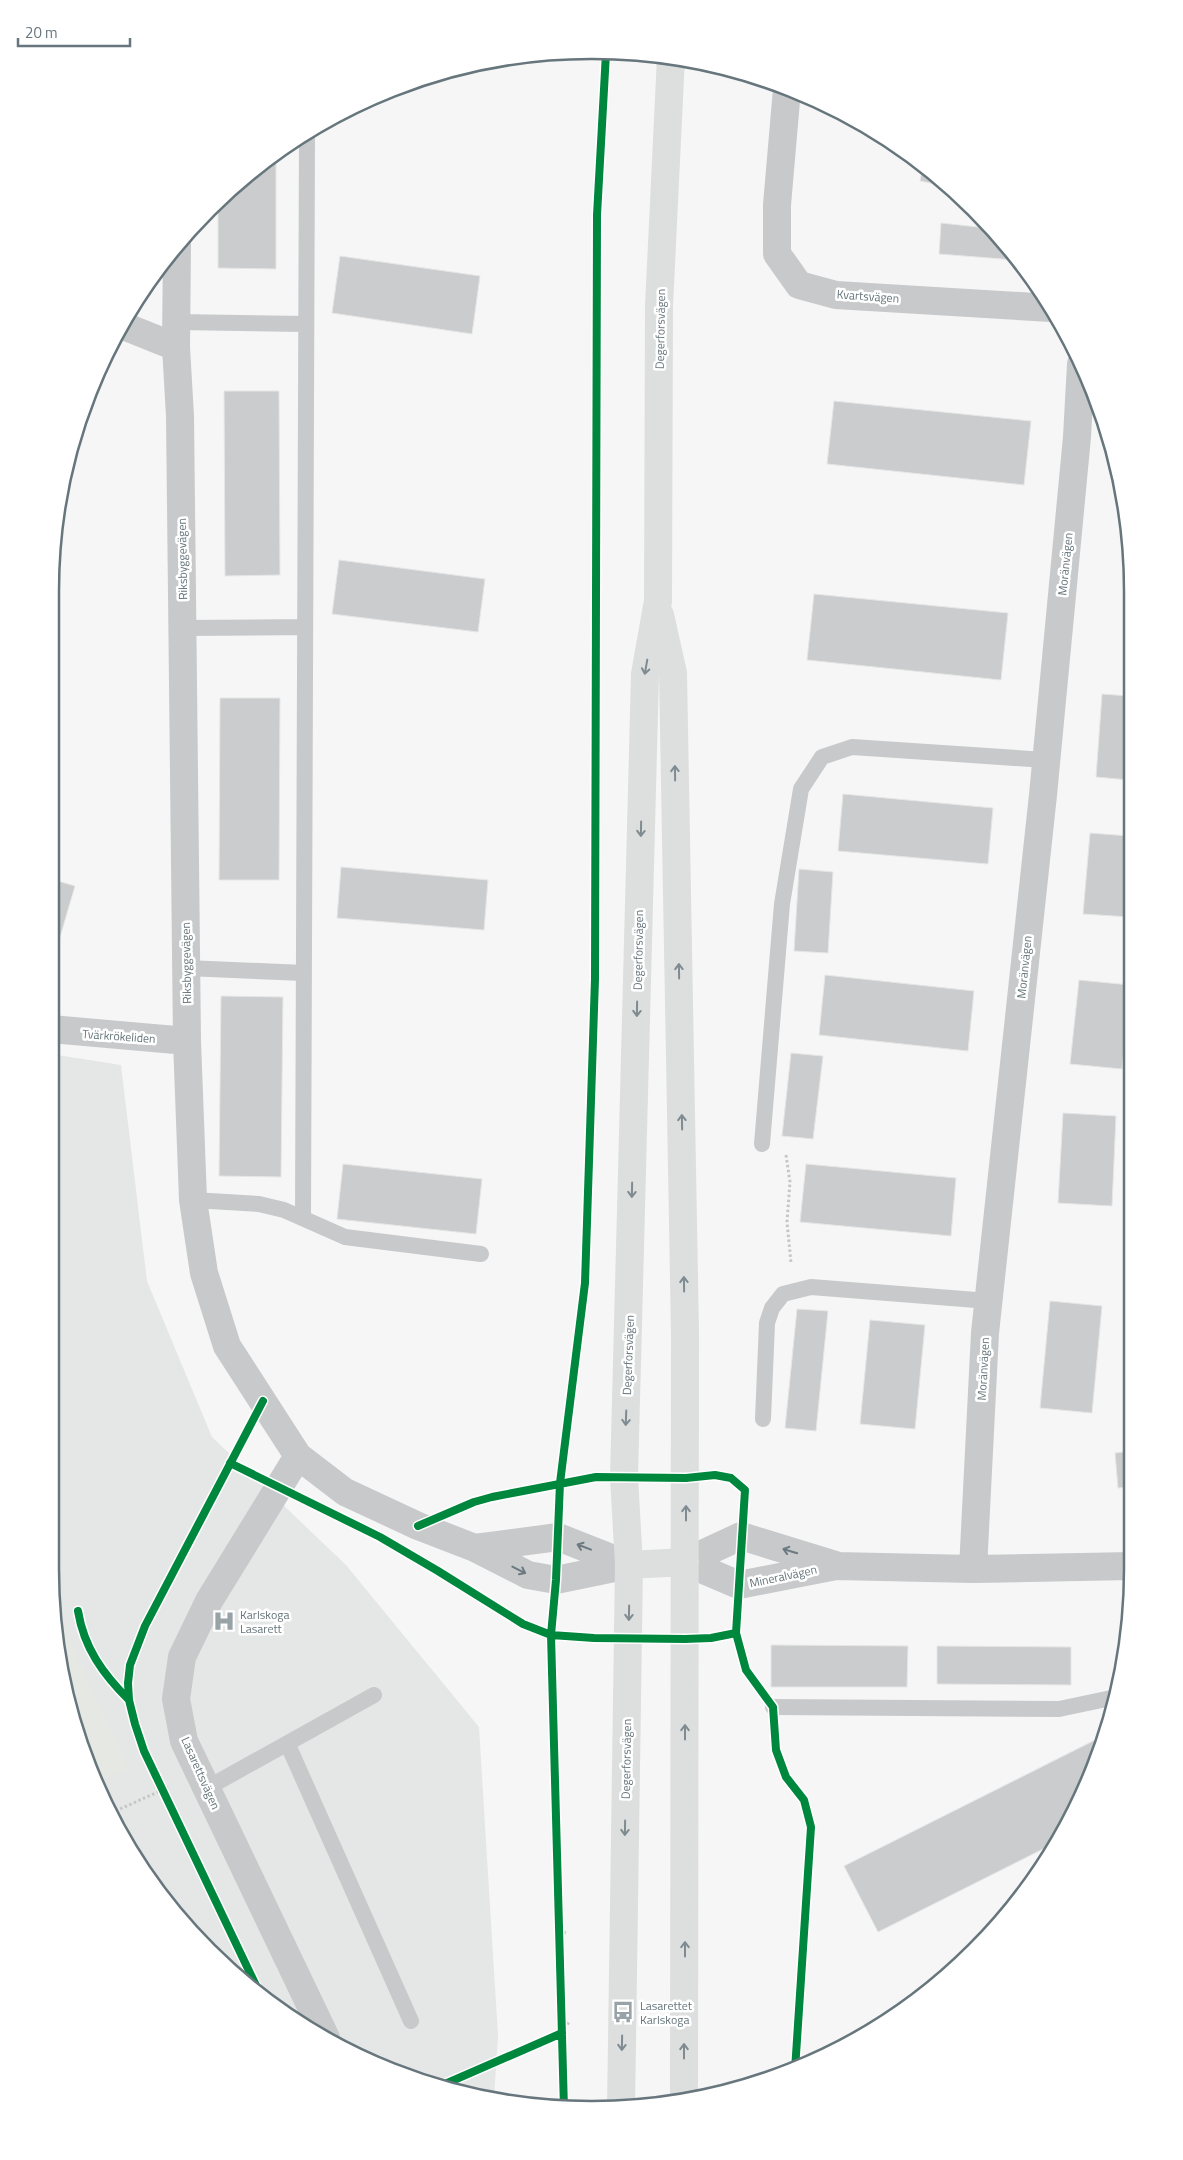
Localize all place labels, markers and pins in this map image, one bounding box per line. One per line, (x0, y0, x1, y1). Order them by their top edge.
place label: Karlskoga Lasarett (240, 1605, 289, 1638)
hospital icon: Karlskoga Lasarett (211, 1608, 237, 1634)
place label: Lasarettet Karlskoga (640, 1996, 693, 2029)
bus stop icon: Lasarettet Karlskoga (610, 1999, 636, 2025)

